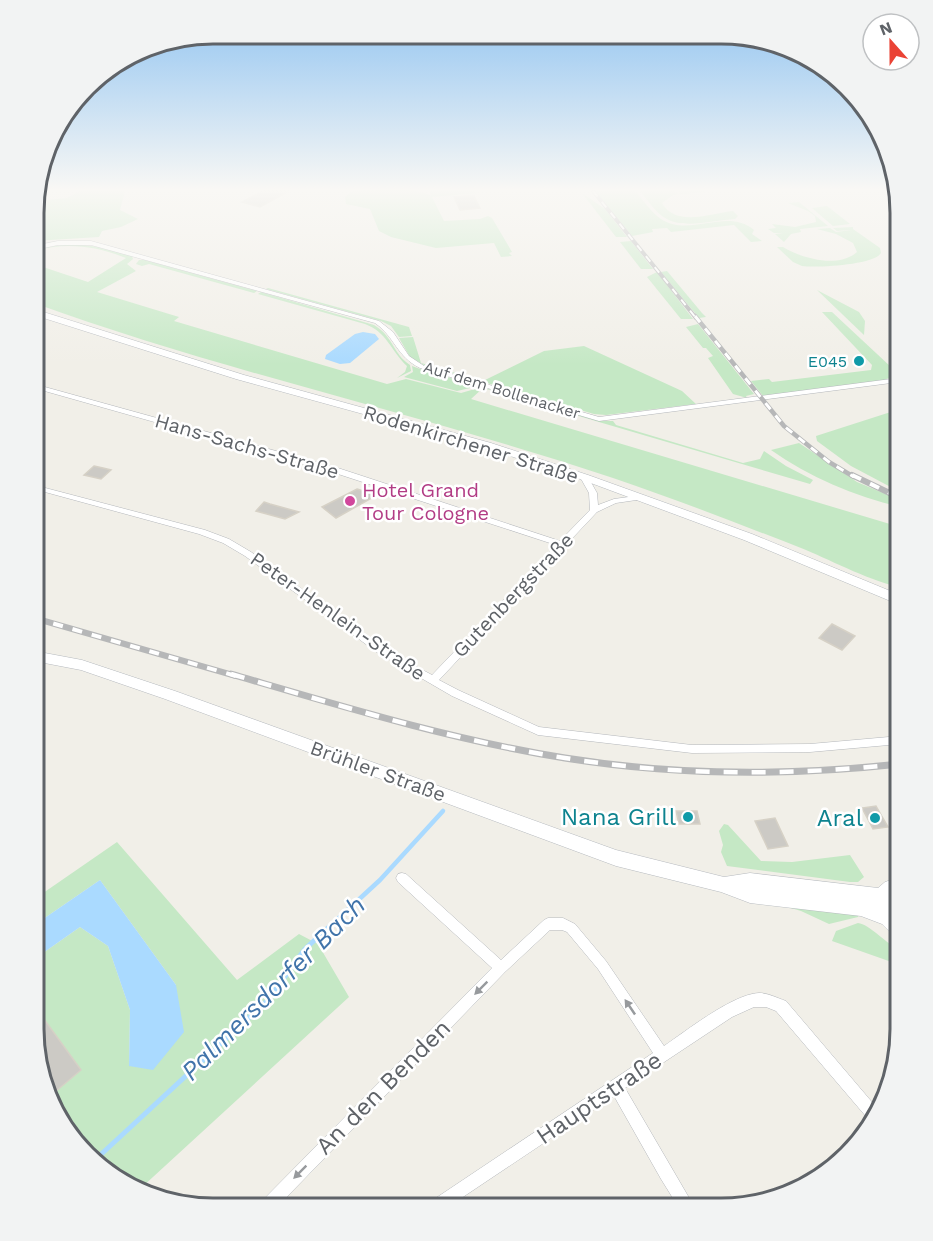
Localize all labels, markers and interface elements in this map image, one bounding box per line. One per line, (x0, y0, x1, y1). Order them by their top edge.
north arrow (861, 12, 921, 72)
text: N (877, 17, 895, 39)
place label: E045 (808, 352, 847, 371)
marker: E045 (852, 354, 866, 368)
street label: Auf dem Bollenacker (421, 357, 583, 423)
street label: Rodenkirchener Straße (360, 400, 582, 488)
street label: Hans-Sachs-Straße (152, 408, 342, 484)
place label: Hotel Grand Tour Cologne (362, 478, 489, 525)
marker: Hotel Grand Tour Cologne (343, 494, 357, 508)
street label: Gutenbergstraße (448, 528, 578, 662)
street label: Peter-Henlein-Straße (246, 547, 430, 685)
street label: Brühler Straße (307, 735, 449, 807)
place label: Nana Grill (561, 803, 677, 831)
place label: Aral (817, 804, 864, 832)
marker: Nana Grill (681, 810, 695, 824)
marker: Aral (868, 811, 882, 825)
water label: Palmersdorfer Bach (175, 890, 371, 1086)
one-way arrow (475, 980, 489, 994)
one-way arrow (625, 999, 636, 1016)
street label: An den Benden (310, 1014, 456, 1160)
street label: Hauptstraße (531, 1046, 667, 1150)
one-way arrow (294, 1164, 308, 1178)

